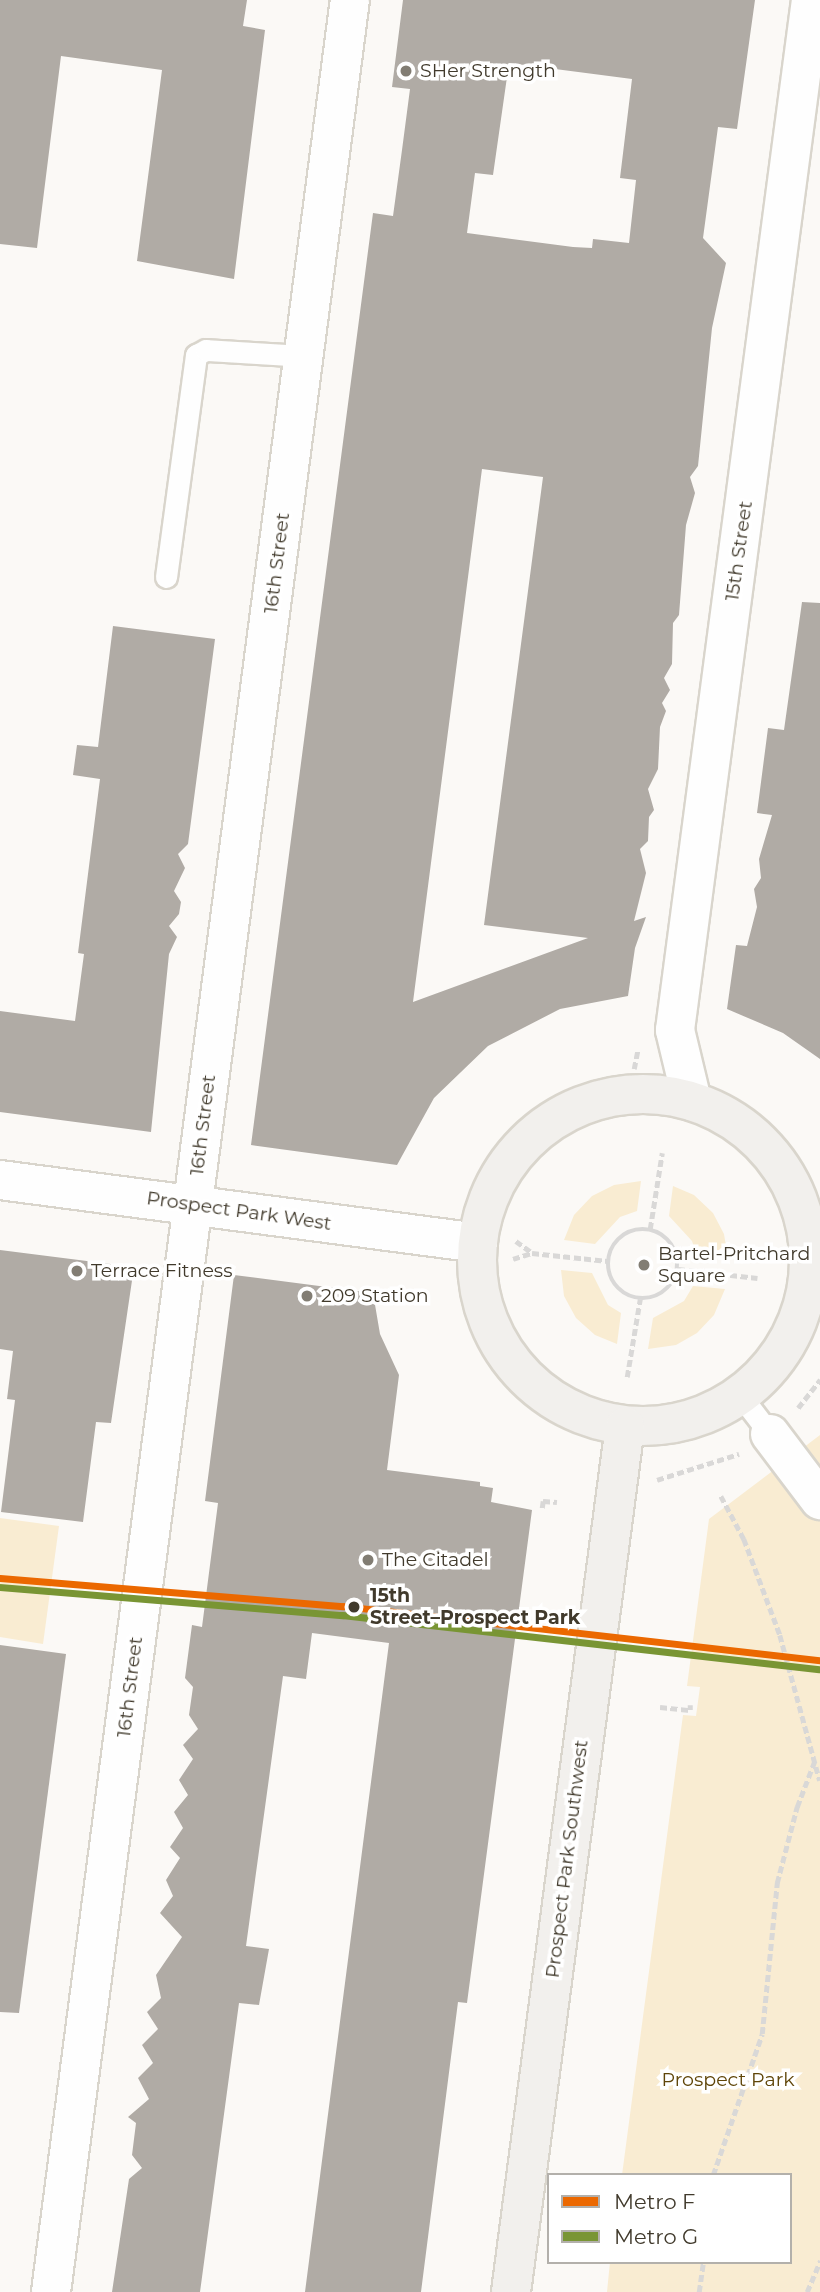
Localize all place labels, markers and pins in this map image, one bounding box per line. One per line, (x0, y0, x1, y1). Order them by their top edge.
place label: SHer Strength (420, 60, 556, 82)
marker: SHer Strength (398, 63, 414, 79)
place label: Bartel-Pritchard Square (658, 1243, 810, 1287)
marker: Bartel-Pritchard Square (636, 1257, 652, 1273)
place label: Terrace Fitness (91, 1260, 232, 1282)
marker: Terrace Fitness (69, 1263, 85, 1279)
place label: 209 Station (321, 1285, 429, 1307)
marker: 209 Station (299, 1288, 315, 1304)
place label: The Citadel (382, 1549, 489, 1571)
marker: The Citadel (360, 1552, 376, 1568)
place label: 15th Street–Prospect Park (370, 1585, 580, 1629)
marker: 15th Street–Prospect Park (344, 1597, 364, 1617)

